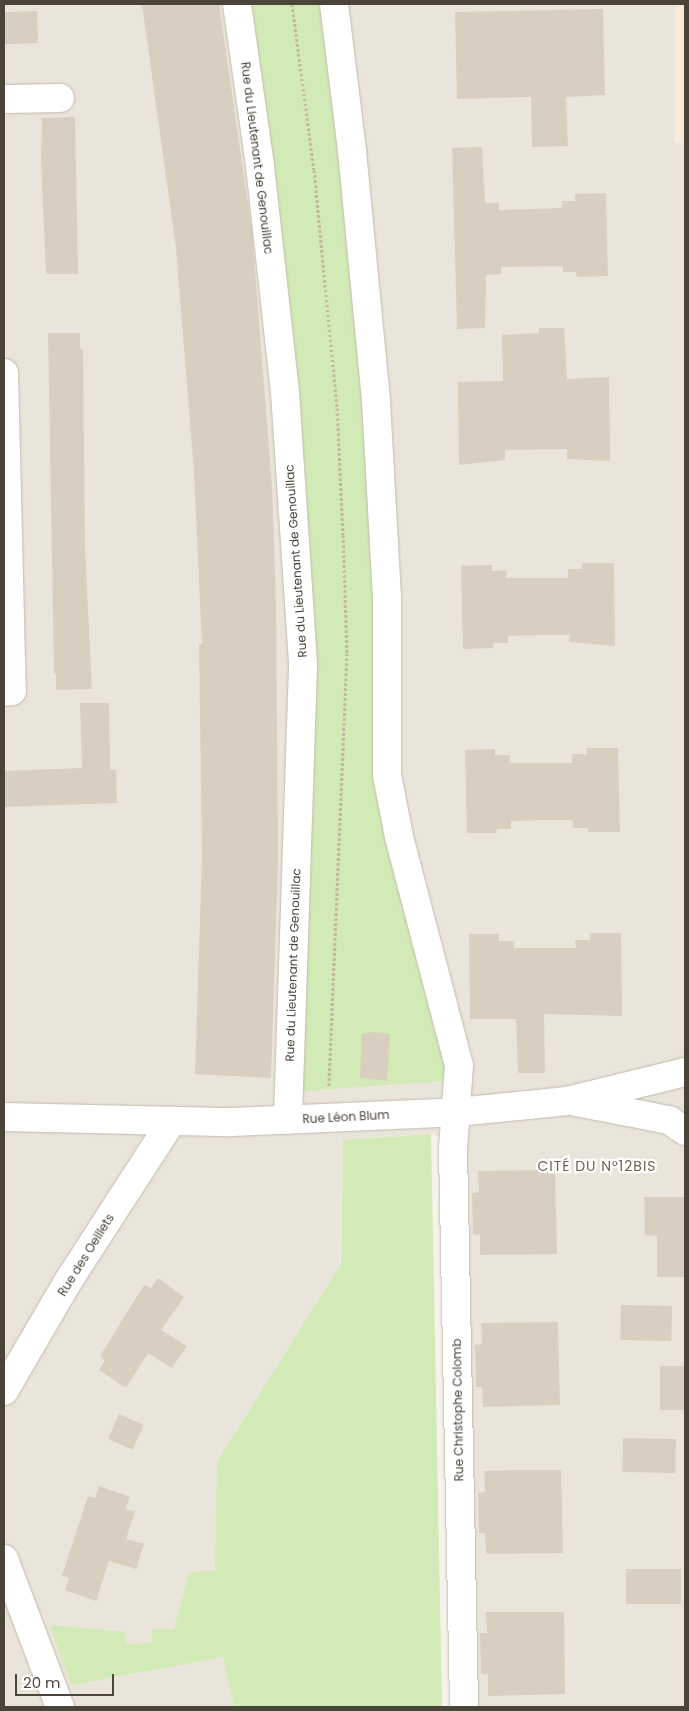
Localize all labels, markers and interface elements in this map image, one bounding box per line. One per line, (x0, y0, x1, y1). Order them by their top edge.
street label: Rue du Lieutenant de Genouillac (238, 61, 276, 255)
street label: Rue du Lieutenant de Genouillac (282, 464, 310, 658)
street label: Rue du Lieutenant de Genouillac (282, 868, 304, 1062)
street label: Rue Léon Blum (302, 1108, 390, 1126)
district label: CITÉ DU N°12BIS (536, 1158, 658, 1174)
street label: Rue des Oeillets (55, 1211, 117, 1299)
street label: Rue Christophe Colomb (450, 1338, 466, 1482)
scale bar (18, 1664, 116, 1696)
text: 20 m (23, 1672, 61, 1693)

